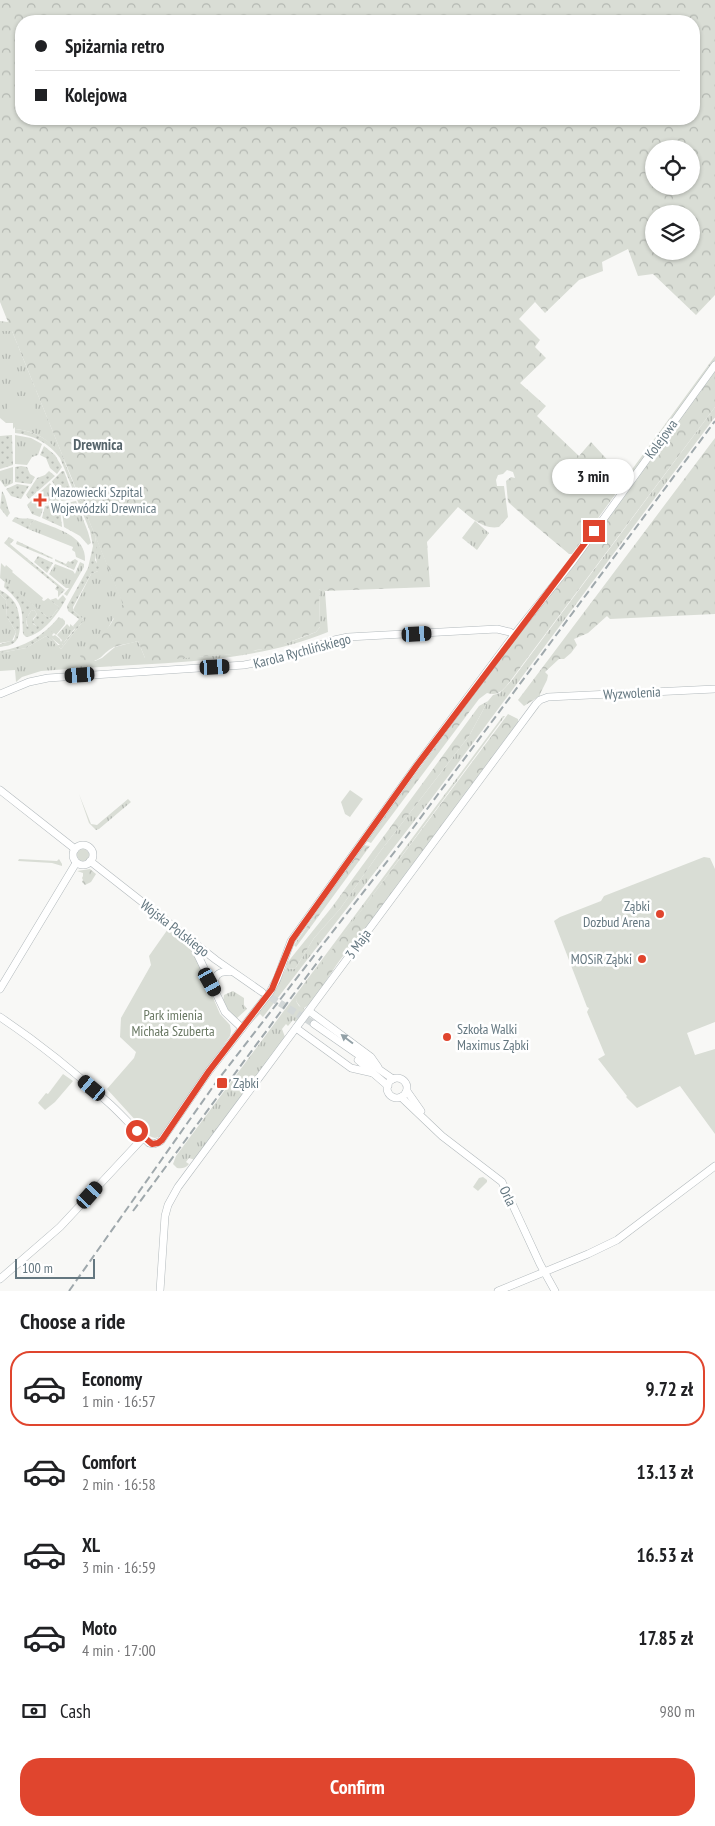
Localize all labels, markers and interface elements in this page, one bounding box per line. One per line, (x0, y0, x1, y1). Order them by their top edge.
text: Spiżarnia retro (65, 34, 165, 58)
text: Kolejowa (65, 83, 127, 107)
map controls (645, 140, 700, 260)
button: locate (645, 140, 700, 195)
button: layers (645, 205, 700, 260)
street label: Kolejowa (641, 416, 681, 462)
district label: Drewnica (73, 435, 123, 454)
callout: 3 min (553, 458, 635, 494)
text: 3 min (577, 466, 609, 486)
place label: Mazowiecki Szpital Wojewódzki Drewnica (51, 483, 156, 517)
marker: Mazowiecki Szpital Wojewódzki Drewnica (33, 493, 47, 507)
route end (583, 520, 605, 542)
car (401, 626, 432, 642)
street label: Karola Rychlińskiego (251, 629, 353, 673)
car (199, 659, 230, 675)
car (64, 666, 95, 684)
street label: Wyzwolenia (603, 683, 661, 703)
street label: Wojska Polskiego (137, 895, 213, 961)
place label: Ząbki Dozbud Arena (583, 897, 650, 931)
marker: Ząbki Dozbud Arena (654, 908, 666, 920)
street label: 3 Maja (341, 926, 375, 962)
place label: MOSiR Ząbki (571, 950, 632, 968)
marker: MOSiR Ząbki (636, 953, 648, 965)
car (196, 965, 223, 999)
park label: Park imienia Michała Szuberta (131, 1006, 215, 1040)
place label: Szkoła Walki Maximus Ząbki (457, 1020, 529, 1054)
marker: Szkoła Walki Maximus Ząbki (441, 1031, 453, 1043)
one-way arrow (341, 1033, 354, 1044)
car (75, 1073, 108, 1103)
place label: Ząbki (233, 1074, 259, 1092)
marker: Ząbki (215, 1076, 229, 1090)
route start (126, 1120, 148, 1142)
car (74, 1179, 105, 1211)
street label: Orla (495, 1183, 521, 1209)
scale bar (15, 1256, 95, 1279)
text: 100 m (22, 1259, 53, 1277)
text: Choose a ride (20, 1307, 125, 1335)
icon: car (22, 1366, 67, 1411)
text: Economy (82, 1367, 142, 1391)
text: 9.72 zł (646, 1377, 693, 1401)
text: 1 min · 16:57 (82, 1391, 156, 1411)
icon: car (22, 1449, 67, 1494)
text: Comfort (82, 1450, 136, 1474)
text: 13.13 zł (636, 1460, 693, 1484)
text: 2 min · 16:58 (82, 1474, 156, 1494)
icon: car (22, 1532, 67, 1577)
text: XL (82, 1533, 100, 1557)
text: 16.53 zł (636, 1543, 693, 1567)
text: 3 min · 16:59 (82, 1557, 156, 1577)
icon: car (22, 1615, 67, 1660)
text: Moto (82, 1616, 117, 1640)
text: 17.85 zł (638, 1626, 693, 1650)
text: 4 min · 17:00 (82, 1640, 156, 1660)
icon: cash (20, 1697, 48, 1725)
text: Cash (60, 1699, 91, 1723)
text: 980 m (660, 1701, 695, 1721)
button: Confirm (20, 1758, 695, 1816)

